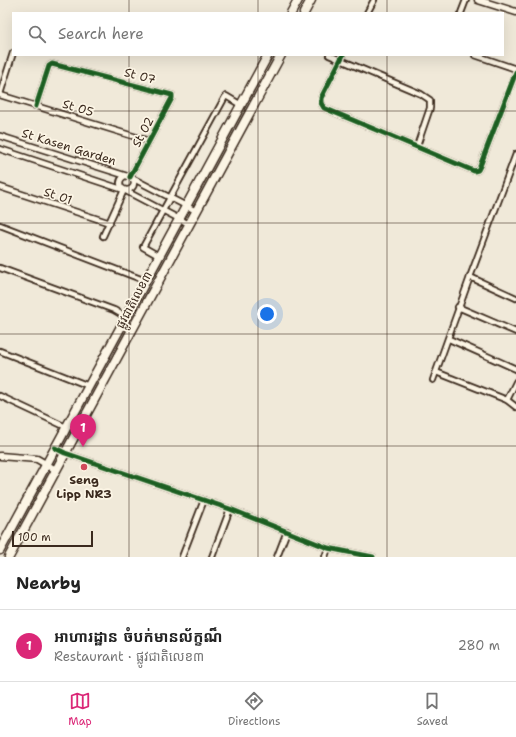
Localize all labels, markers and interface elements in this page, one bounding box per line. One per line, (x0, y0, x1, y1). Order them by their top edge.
search box (12, 12, 504, 56)
icon: search (26, 23, 48, 45)
text: Search here (58, 24, 144, 44)
street label: St 07 (122, 64, 158, 88)
street label: St 05 (61, 96, 95, 120)
street label: St 02 (128, 114, 158, 150)
street label: St Kasen Garden (20, 125, 118, 169)
street label: St 01 (42, 184, 74, 208)
street label: ផ្លូវជាតិលេខ៣ (112, 269, 158, 333)
your location (257, 304, 277, 324)
pin: 1 (70, 414, 96, 447)
marker: Seng Lipp NR3 (79, 462, 89, 472)
place label: Seng Lipp NR3 (56, 472, 112, 502)
scale bar (12, 529, 93, 548)
text: 100 m (18, 530, 51, 545)
text: Nearby (16, 572, 81, 594)
text: អាហារដ្ឋាន ចំបក់មានល័ក្ខណ៏ (54, 627, 223, 647)
text: 1 (26, 637, 32, 654)
text: 280 m (458, 637, 500, 654)
text: Restaurant · ផ្លូវជាតិលេខ៣ (54, 648, 204, 665)
tab: Map (68, 690, 92, 729)
tab: Directions (228, 690, 280, 729)
tab: Saved (417, 690, 448, 729)

